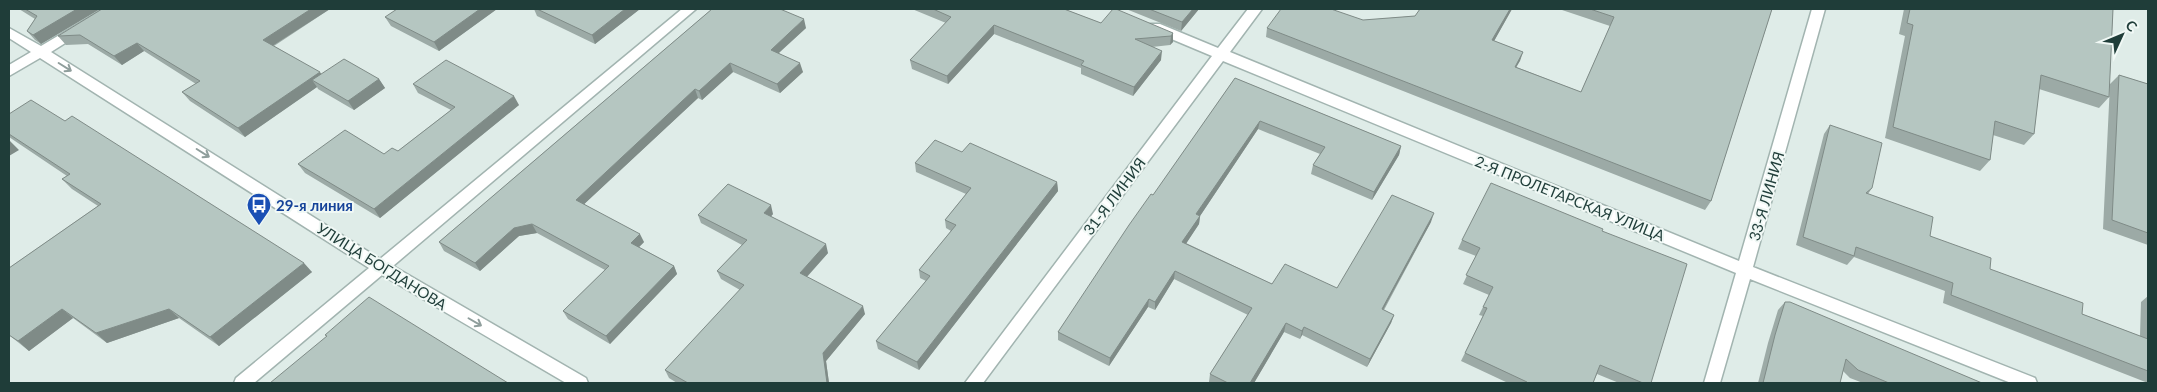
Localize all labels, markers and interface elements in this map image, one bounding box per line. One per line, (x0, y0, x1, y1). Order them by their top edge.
north arrow (2097, 10, 2147, 60)
text: С (2122, 16, 2142, 35)
one-way arrow (58, 62, 72, 72)
one-way arrow (195, 149, 209, 159)
street label: 33-Я ЛИНИЯ (1745, 149, 1787, 243)
street label: 2-Я ПРОЛЕТАРСКАЯ УЛИЦА (1473, 152, 1668, 245)
street label: 31-Я ЛИНИЯ (1079, 154, 1149, 238)
bus stop icon: 29-я линия (246, 192, 272, 226)
place label: 29-я линия (276, 196, 353, 214)
street label: УЛИЦА БОГДАНОВА (314, 219, 451, 314)
one-way arrow (467, 317, 481, 327)

